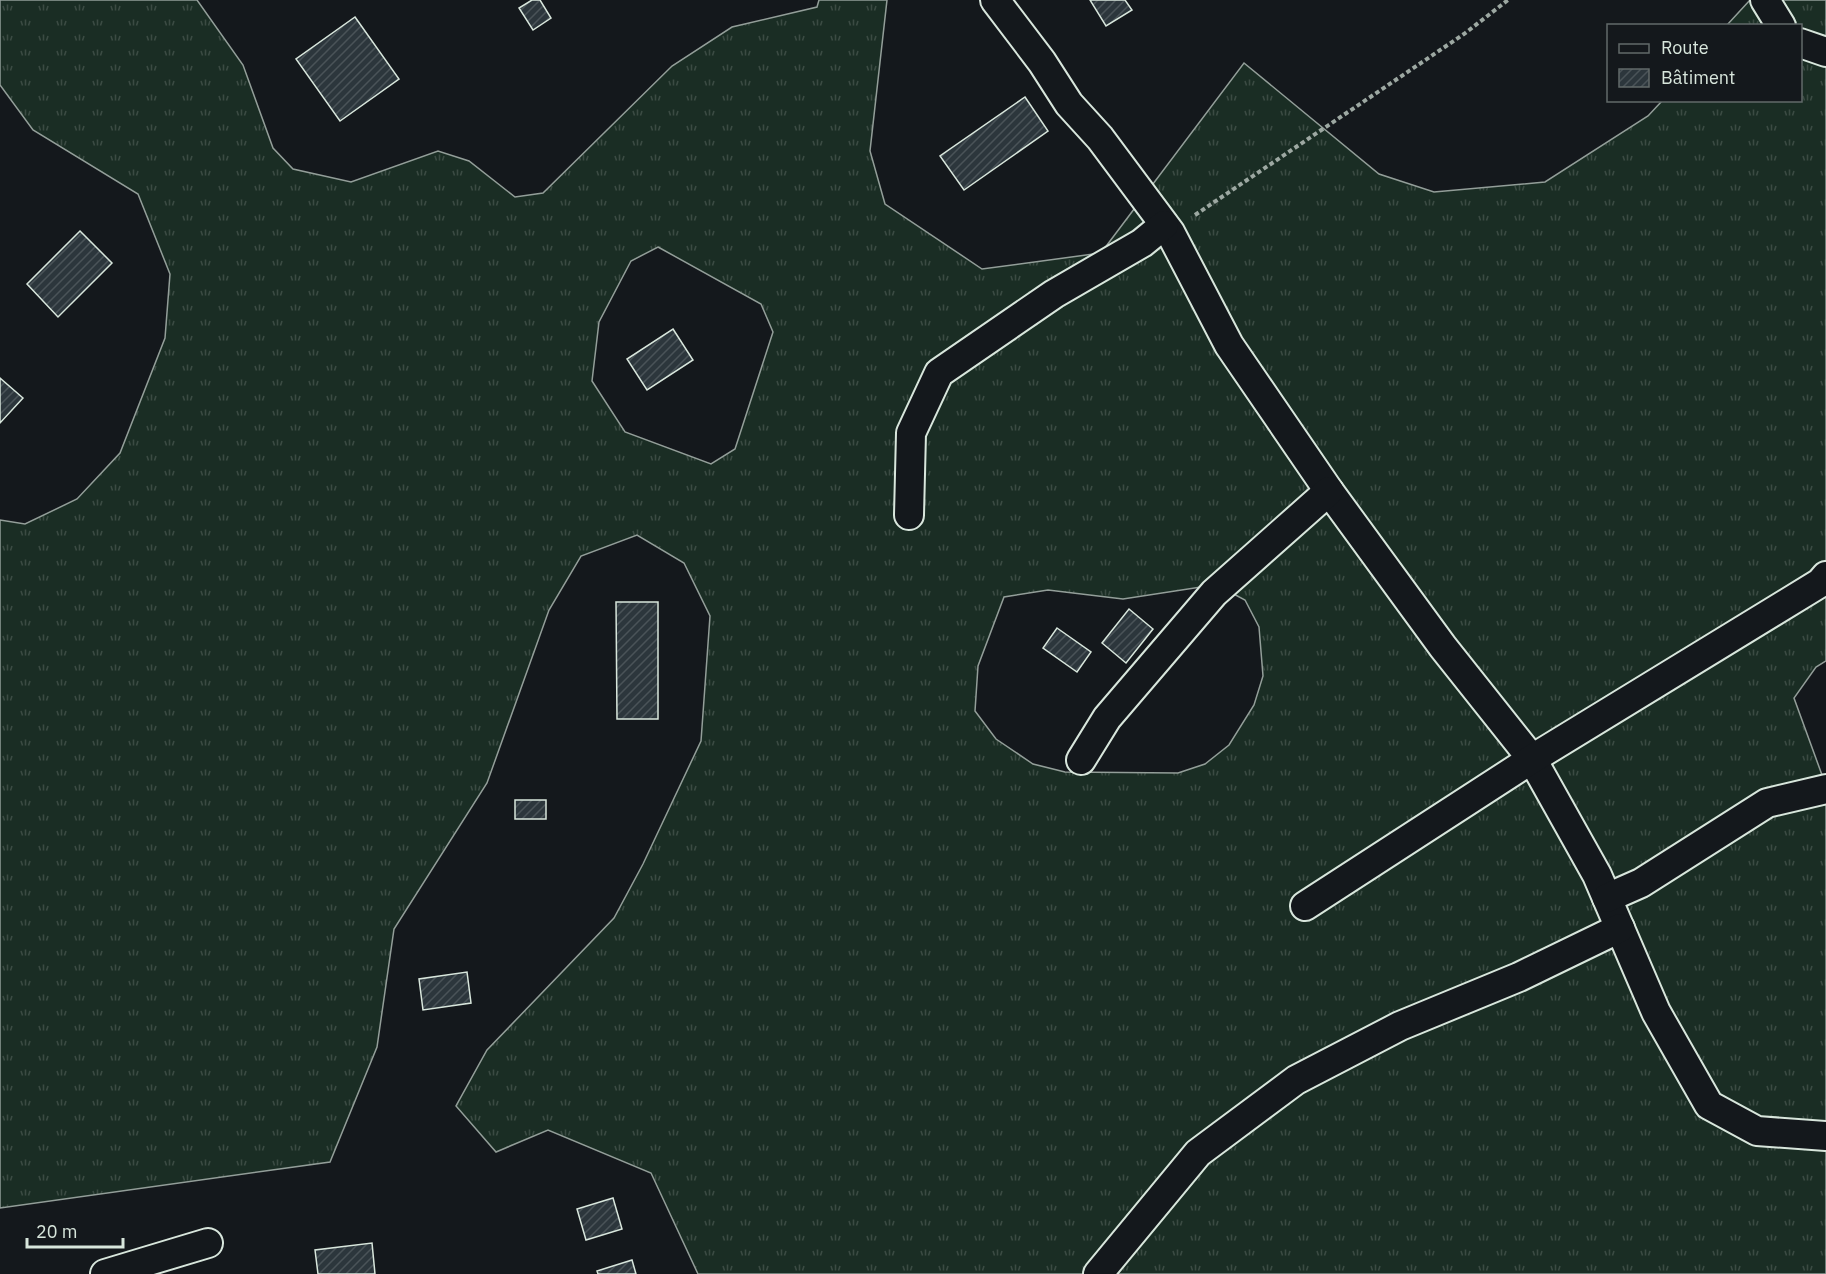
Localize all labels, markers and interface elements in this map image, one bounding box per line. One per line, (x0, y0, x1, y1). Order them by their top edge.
legend (1607, 24, 1802, 102)
text: Route (1661, 36, 1709, 59)
text: Bâtiment (1661, 66, 1735, 89)
scale bar (27, 1211, 123, 1249)
text: 20 m (36, 1220, 78, 1243)

